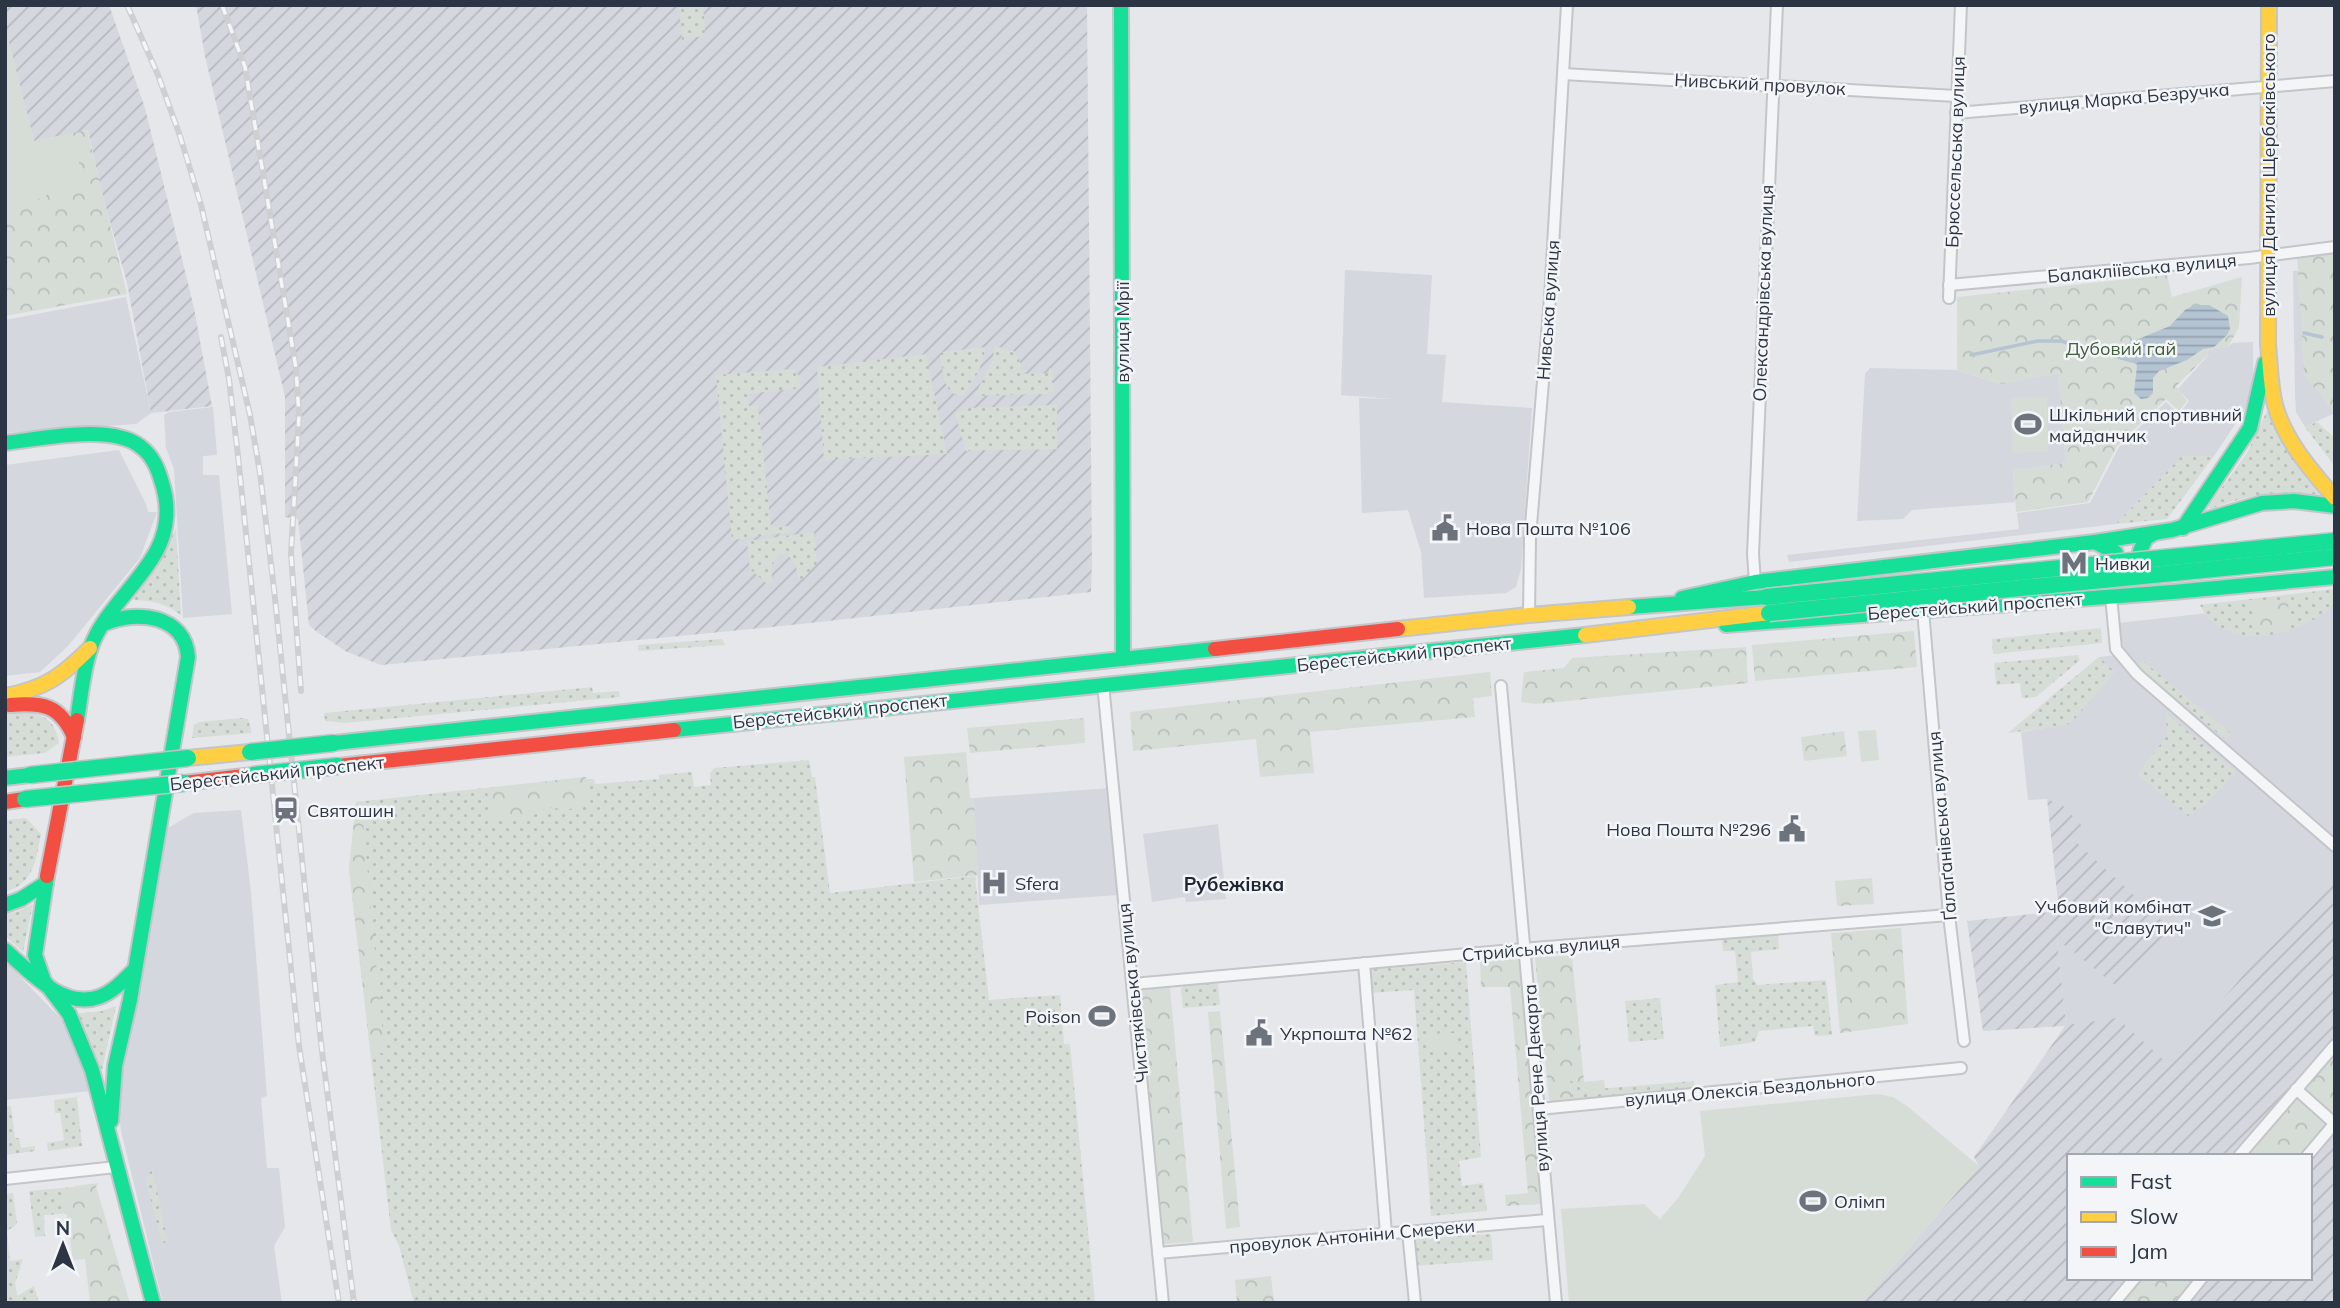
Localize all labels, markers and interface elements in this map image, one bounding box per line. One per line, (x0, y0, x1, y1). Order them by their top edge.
street label: вулиця Данила Щербаківського (2257, 33, 2280, 317)
street label: Брюссельська вулиця (1940, 56, 1970, 248)
street label: Нивський провулок (1674, 68, 1847, 100)
street label: вулиця Марка Безручка (2018, 77, 2230, 119)
street label: Олександрівська вулиця (1748, 184, 1778, 402)
street label: Нивська вулиця (1532, 239, 1564, 381)
street label: Балакліївська вулиця (2047, 248, 2237, 288)
street label: вулиця Мрії (1111, 281, 1134, 383)
park label: Дубовий гай (2066, 337, 2176, 360)
place label: Шкільний спортивний майданчик (2049, 403, 2242, 447)
sports icon: Шкільний спортивний майданчик (2013, 409, 2043, 439)
public building icon: Нова Пошта №106 (1430, 513, 1460, 543)
place label: Нова Пошта №106 (1466, 517, 1631, 540)
metro station icon: Нивки (2059, 548, 2089, 578)
place label: Нивки (2095, 552, 2150, 575)
street label: Берестейський проспект (1867, 587, 2084, 625)
street label: Берестейський проспект (1296, 631, 1513, 677)
street label: Берестейський проспект (732, 688, 949, 734)
street label: Ґалаґанівська вулиця (1922, 730, 1962, 922)
street label: Берестейський проспект (169, 750, 386, 796)
station icon: Святошин (271, 795, 301, 825)
place label: Святошин (307, 799, 394, 822)
public building icon: Нова Пошта №296 (1777, 814, 1807, 844)
place label: Нова Пошта №296 (1606, 818, 1771, 841)
hospital icon: Sfera (979, 868, 1009, 898)
place label: Sfera (1015, 872, 1059, 895)
district label: Рубежівка (1184, 872, 1284, 896)
place label: Учбовий комбінат "Славутич" (2034, 895, 2192, 939)
school or university icon: Учбовий комбінат "Славутич" (2197, 901, 2227, 931)
street label: Чистяківська вулиця (1112, 902, 1154, 1084)
street label: Стрийська вулиця (1461, 930, 1621, 966)
street label: вулиця Рене Декарта (1518, 983, 1554, 1173)
sports icon: Poison (1087, 1001, 1117, 1031)
place label: Poison (1025, 1005, 1081, 1028)
public building icon: Укрпошта №62 (1244, 1018, 1274, 1048)
place label: Укрпошта №62 (1279, 1022, 1413, 1045)
street label: вулиця Олексія Бездольного (1624, 1067, 1876, 1111)
legend (2067, 1154, 2312, 1280)
text: Fast (2130, 1168, 2172, 1194)
sports icon: Олімп (1798, 1186, 1828, 1216)
place label: Олімп (1834, 1190, 1886, 1213)
text: Slow (2130, 1203, 2178, 1229)
north arrow (28, 1210, 98, 1280)
street label: провулок Антоніни Смереки (1228, 1214, 1476, 1258)
text: N (56, 1216, 70, 1240)
text: Jam (2130, 1238, 2168, 1264)

